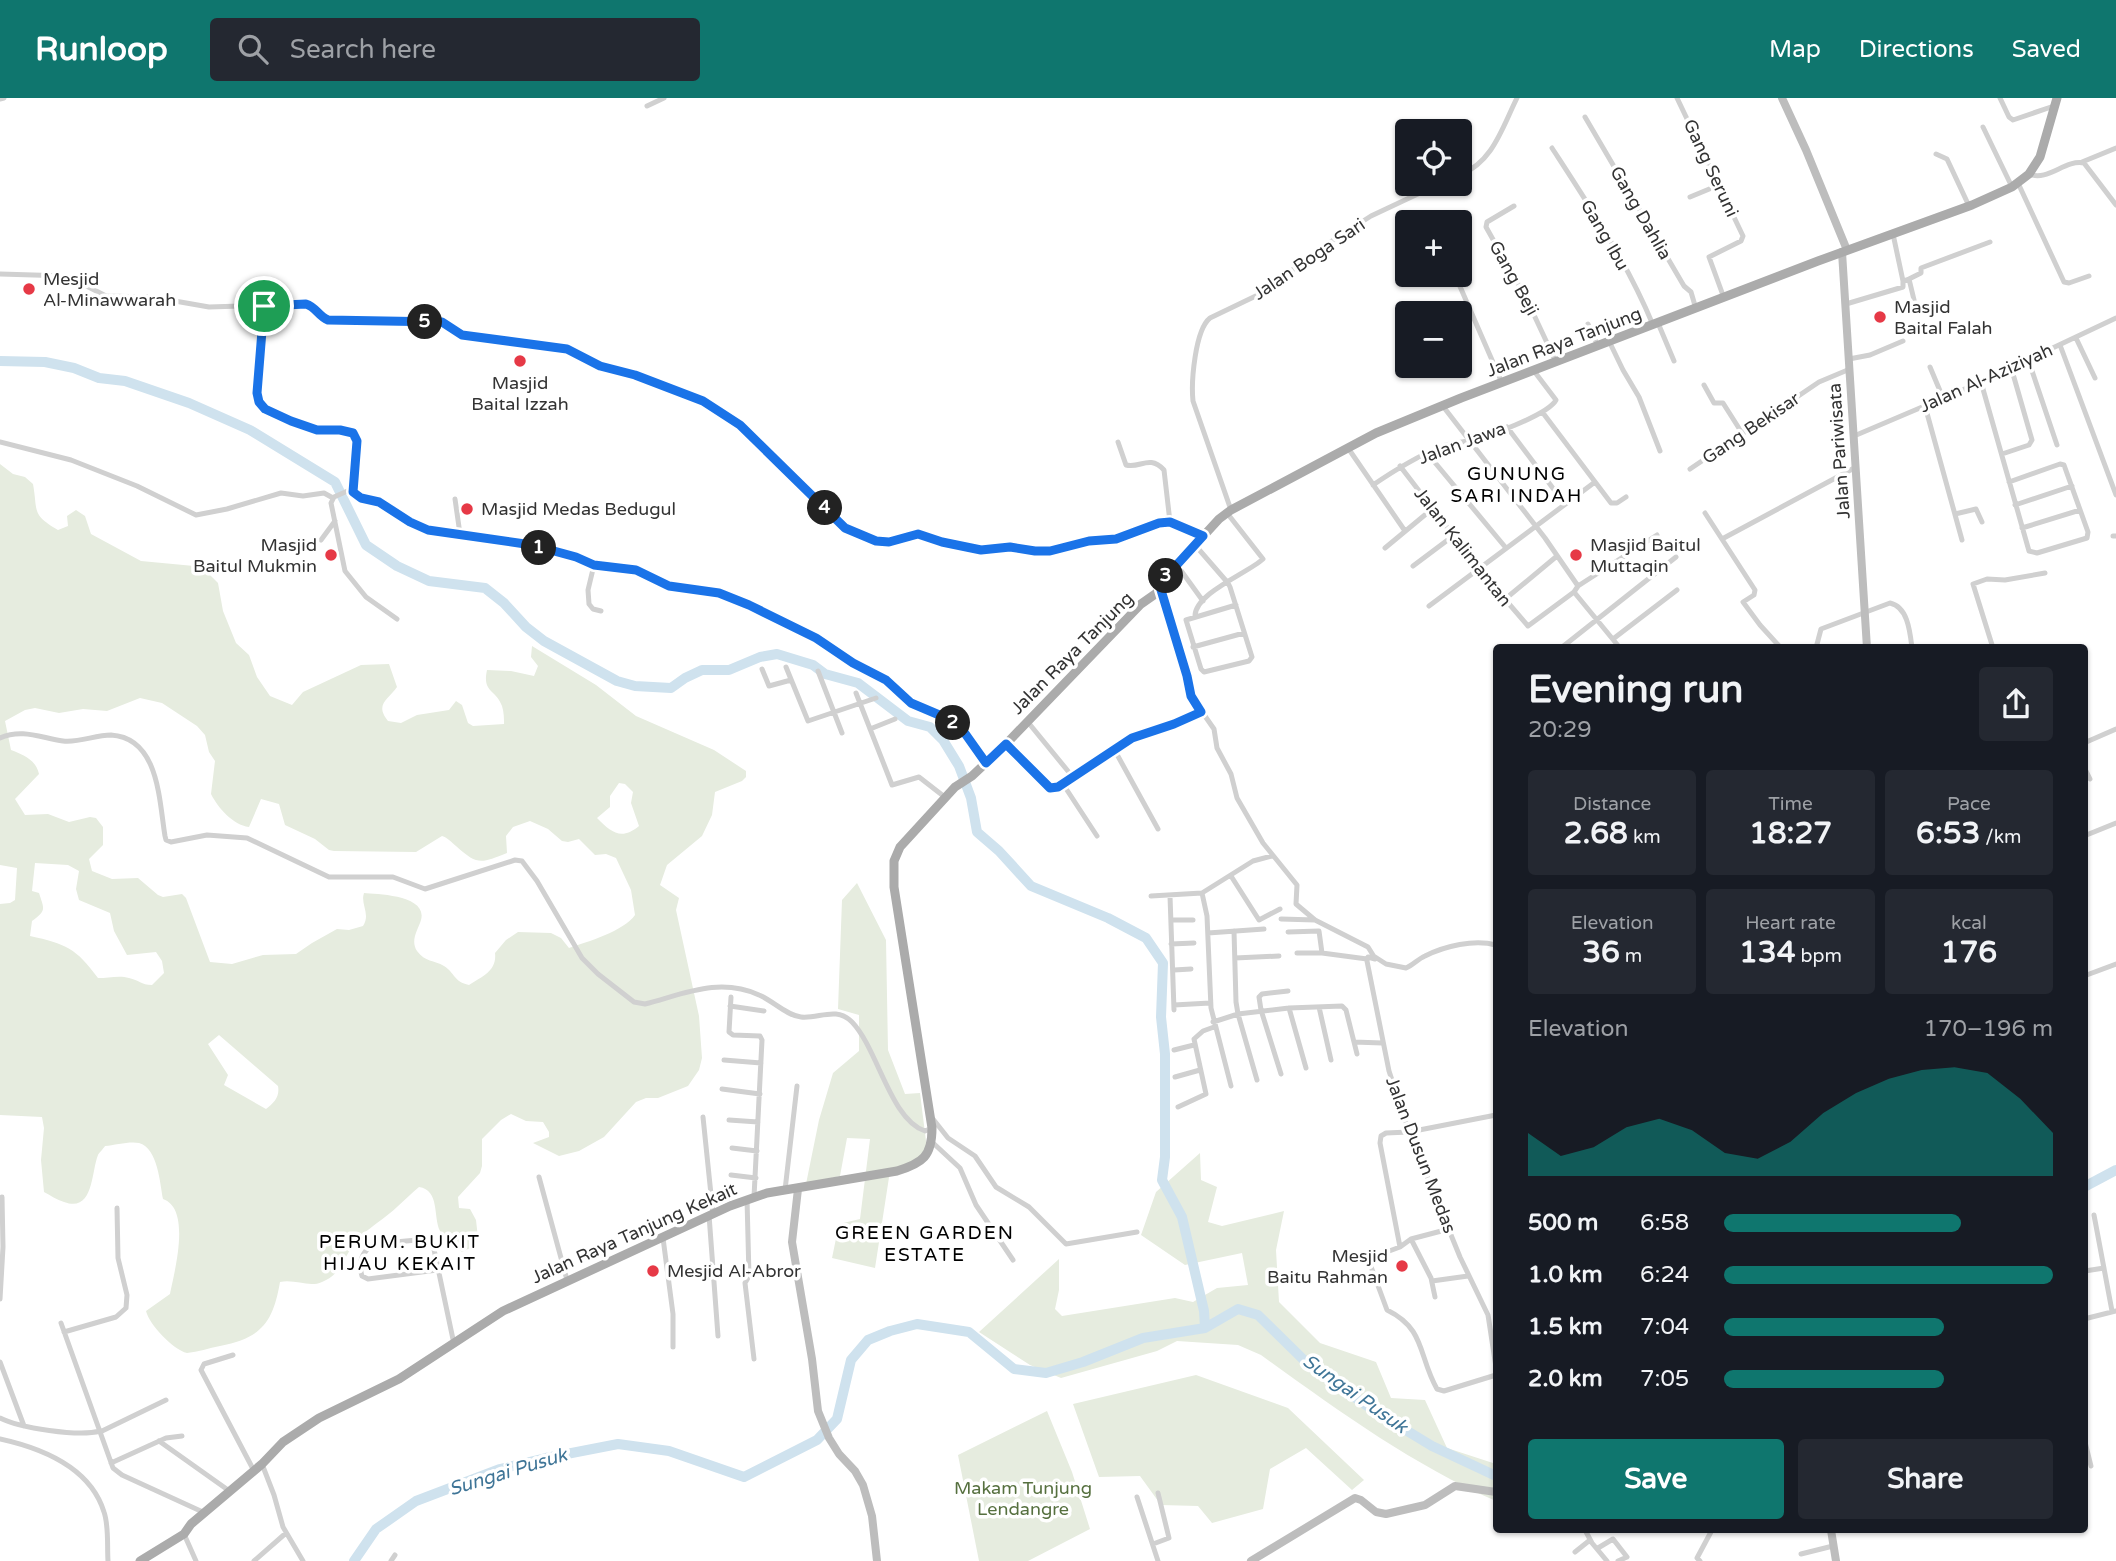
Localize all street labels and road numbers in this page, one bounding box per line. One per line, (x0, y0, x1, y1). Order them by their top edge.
street label: Gang Seruni (1679, 116, 1743, 220)
street label: Gang Dahlia (1605, 162, 1677, 264)
street label: Gang Ibu (1576, 196, 1634, 274)
street label: Jalan Boga Sari (1249, 213, 1369, 305)
street label: Gang Beji (1484, 237, 1544, 319)
street label: Jalan Raya Tanjung (1483, 302, 1645, 382)
street label: Jalan Al-Aziziyah (1916, 339, 2056, 417)
street label: Jalan Pariwisata (1823, 382, 1855, 520)
street label: Gang Bekisar (1698, 387, 1804, 469)
street label: Jalan Jawa (1415, 417, 1509, 469)
street label: Jalan Kalimantan (1410, 483, 1516, 611)
street label: Jalan Raya Tanjung (1006, 587, 1138, 719)
street label: Jalan Dusun Medas (1381, 1074, 1461, 1236)
street label: Jalan Raya Tanjung Kekait (528, 1178, 740, 1288)

